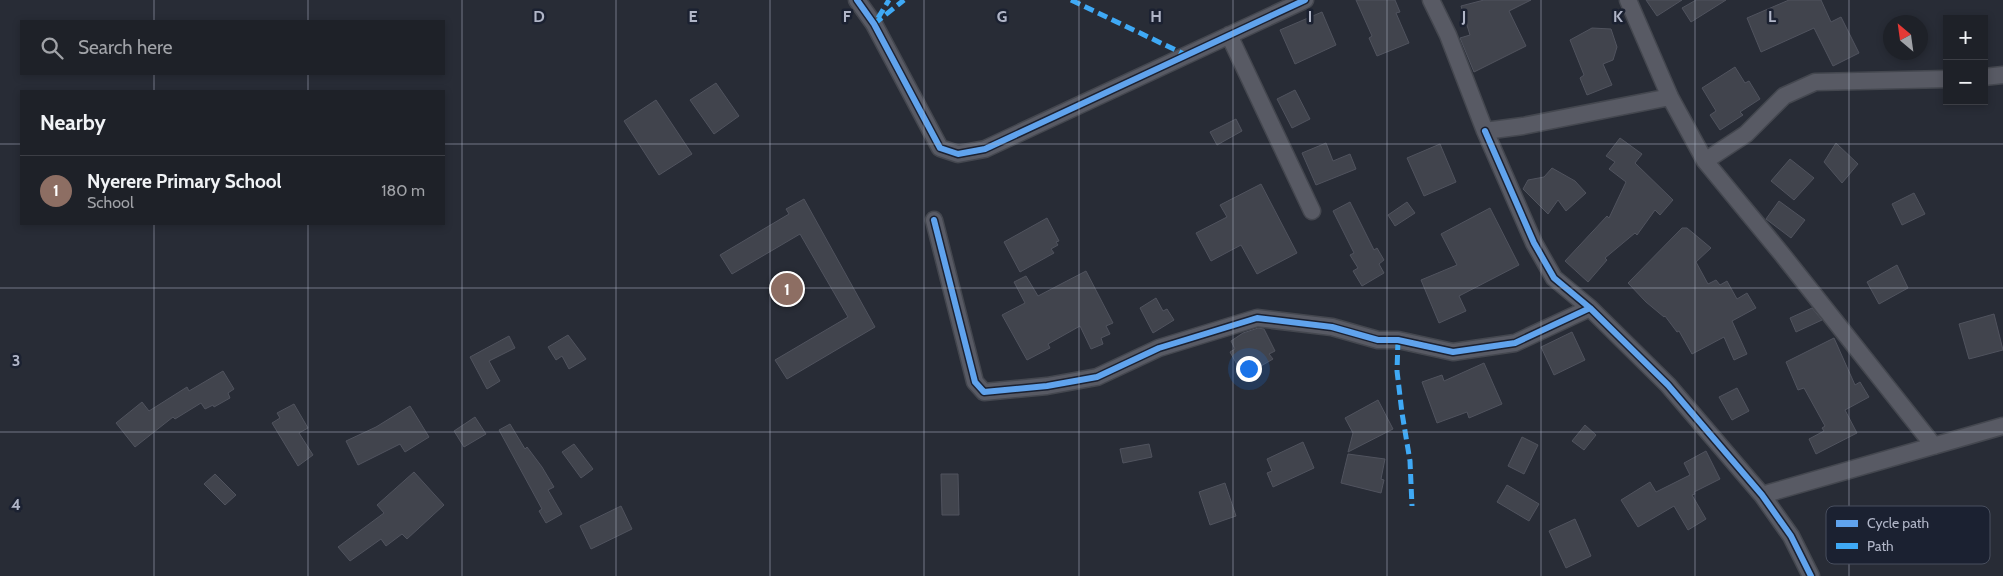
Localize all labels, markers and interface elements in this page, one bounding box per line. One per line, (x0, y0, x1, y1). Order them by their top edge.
text: D (533, 7, 545, 26)
text: E (688, 7, 698, 26)
text: F (843, 7, 852, 26)
text: G (997, 7, 1007, 26)
text: H (1150, 7, 1162, 26)
text: I (1308, 7, 1312, 26)
text: J (1461, 7, 1466, 26)
text: K (1613, 7, 1623, 26)
text: L (1768, 7, 1776, 26)
north arrow (1883, 15, 1928, 60)
map controls (1943, 15, 1988, 105)
button: + (1943, 15, 1988, 60)
search box (20, 20, 445, 75)
icon: search (38, 34, 66, 62)
text: Search here (78, 36, 172, 59)
button: − (1943, 60, 1988, 105)
text: Nearby (40, 110, 106, 135)
text: Nyerere Primary School (87, 170, 282, 193)
text: 1 (53, 181, 59, 200)
text: 180 m (381, 181, 425, 200)
text: School (87, 193, 134, 212)
pin: 1 (771, 270, 803, 308)
text: 3 (12, 351, 20, 370)
your location (1236, 356, 1262, 382)
text: 4 (11, 495, 21, 514)
legend (1826, 506, 1990, 564)
text: Cycle path (1867, 514, 1929, 532)
text: Path (1867, 537, 1894, 555)

